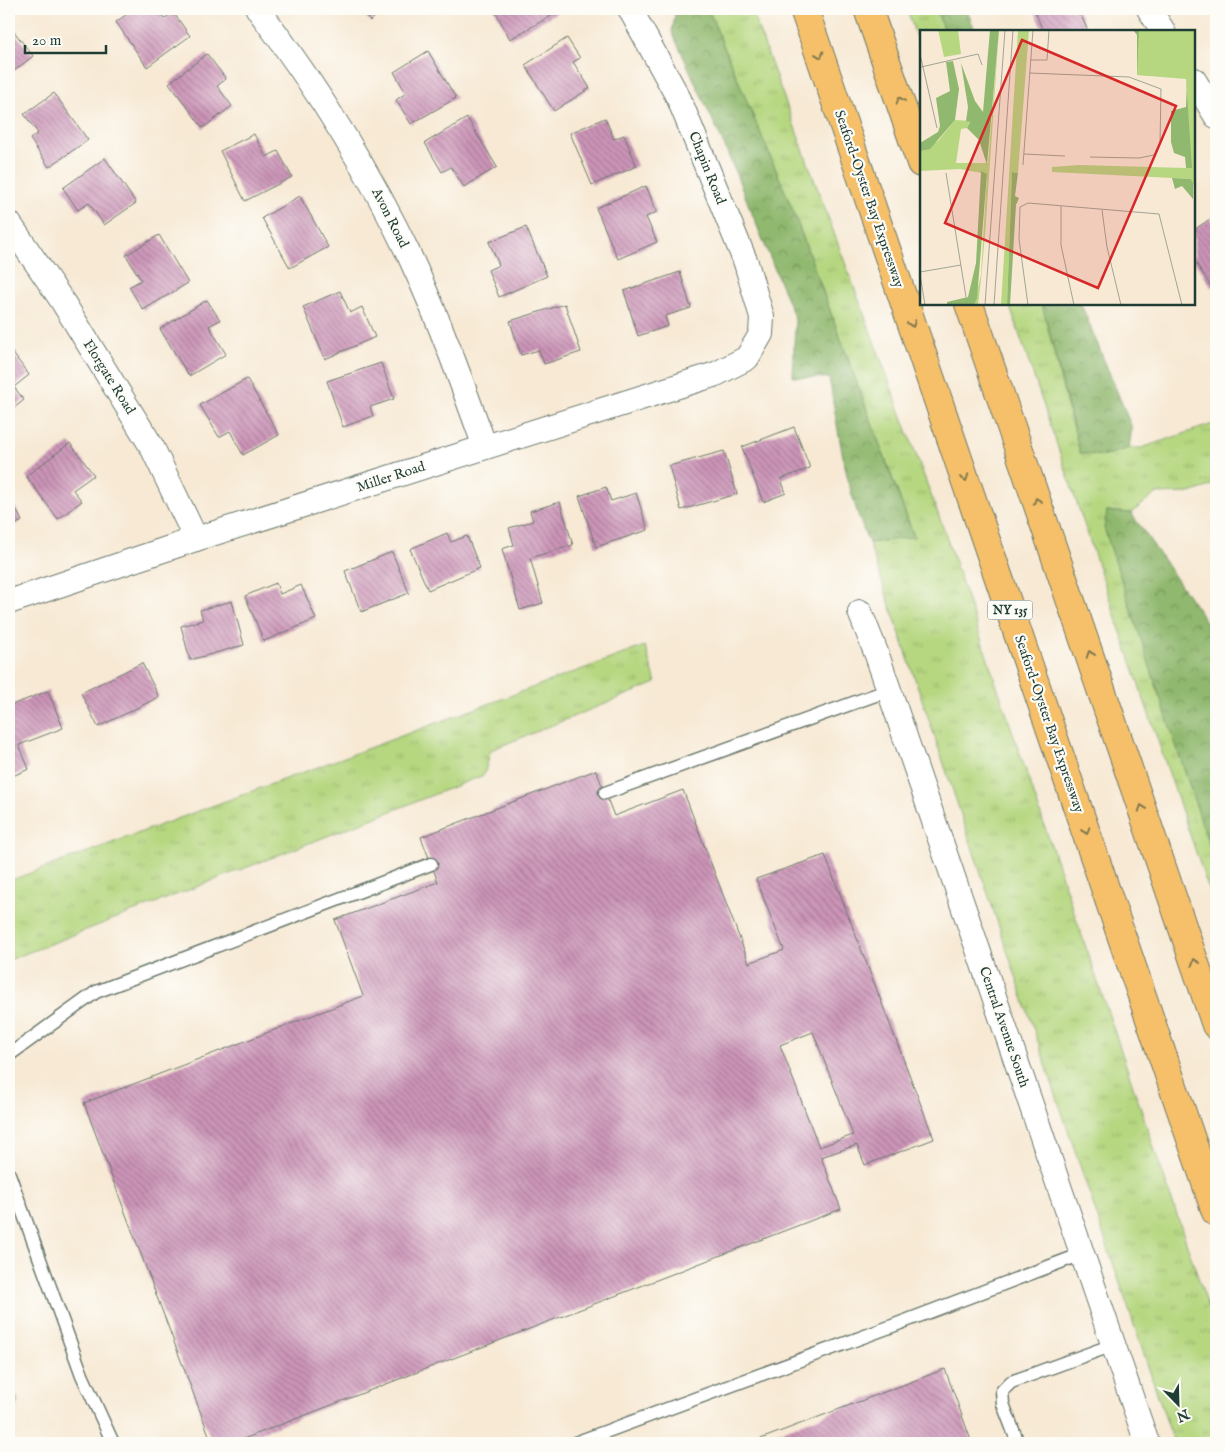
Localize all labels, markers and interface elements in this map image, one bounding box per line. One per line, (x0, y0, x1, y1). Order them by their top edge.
scale bar (25, 22, 106, 54)
inset map (920, 30, 1195, 305)
text: 20 m (32, 31, 62, 50)
one-way arrow (814, 50, 824, 59)
one-way arrow (896, 97, 906, 105)
street label: Seaford-Oyster Bay Expressway (830, 108, 908, 290)
street label: Chapin Road (684, 129, 730, 208)
street label: Avon Road (367, 184, 413, 251)
one-way arrow (907, 320, 917, 328)
street label: Florgate Road (79, 336, 139, 418)
street label: Miller Road (355, 457, 428, 496)
one-way arrow (959, 474, 969, 482)
one-way arrow (1033, 497, 1043, 505)
road number: NY 135 (988, 600, 1032, 620)
street label: Seaford-Oyster Bay Expressway (1010, 633, 1088, 815)
one-way arrow (1085, 651, 1095, 659)
one-way arrow (1138, 804, 1148, 813)
one-way arrow (1080, 826, 1090, 834)
one-way arrow (1191, 958, 1201, 967)
street label: Central Avenue South (975, 964, 1033, 1090)
north arrow (1152, 1380, 1202, 1430)
text: N (1174, 1404, 1193, 1426)

